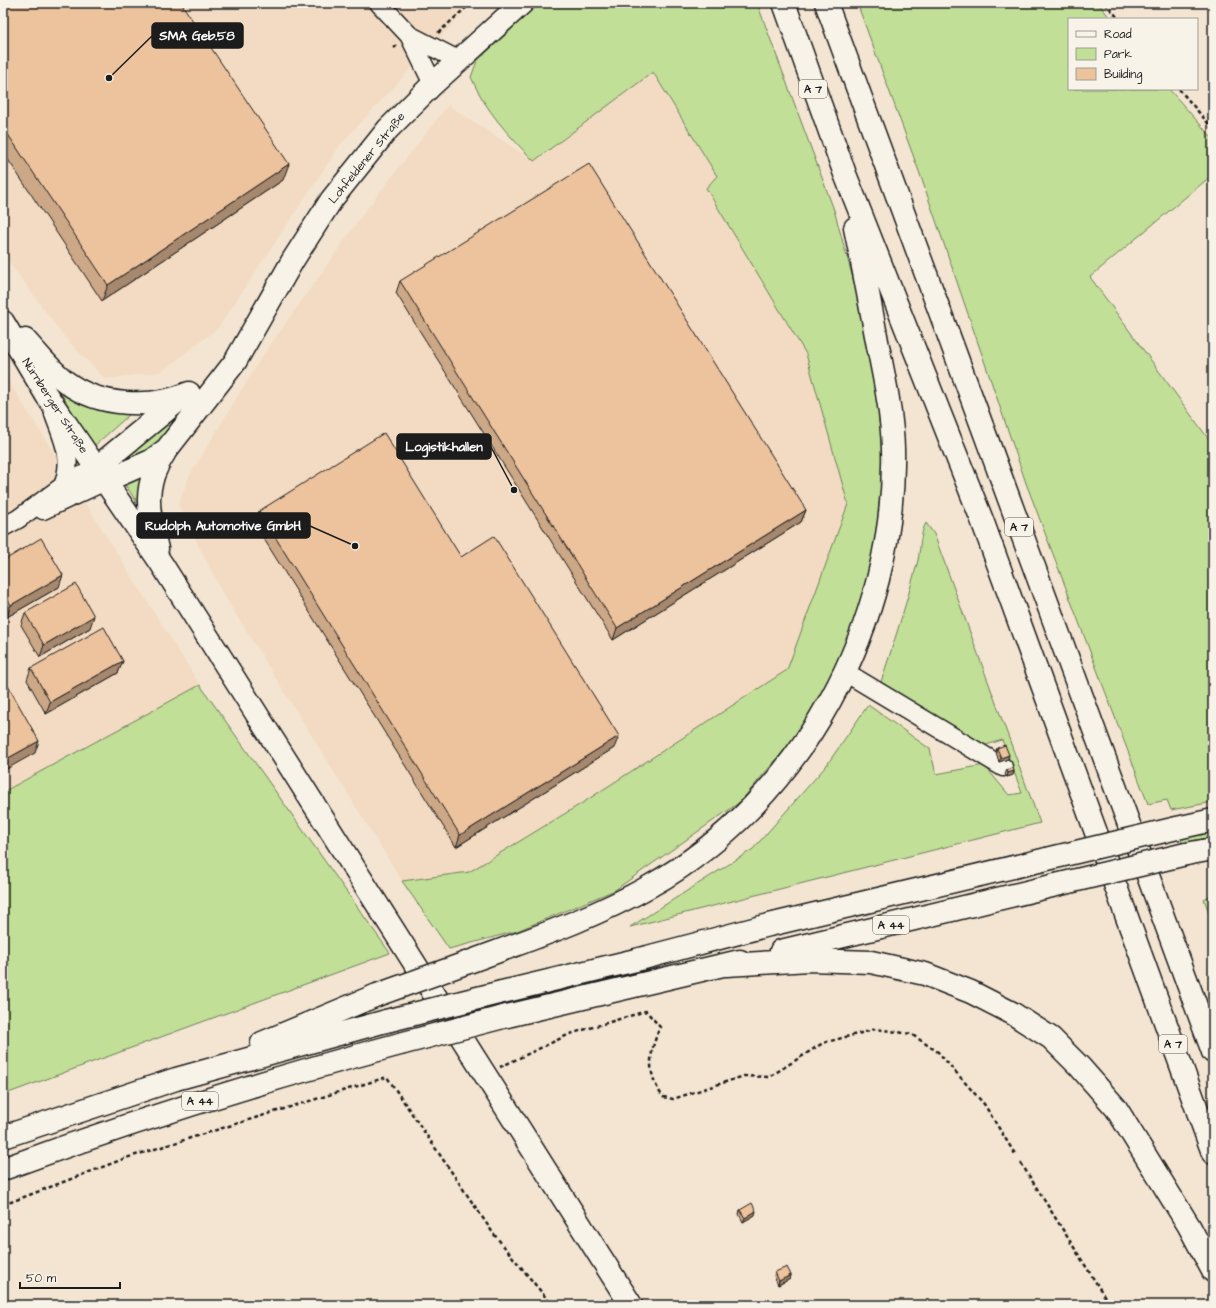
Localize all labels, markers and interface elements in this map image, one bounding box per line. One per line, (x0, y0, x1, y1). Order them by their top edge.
legend (1068, 18, 1198, 90)
callout: SMA Geb.58 (152, 23, 243, 48)
text: Road (1104, 26, 1132, 43)
text: SMA Geb.58 (158, 27, 235, 45)
text: Park (1104, 46, 1132, 63)
text: Building (1104, 66, 1142, 84)
road number: A 7 (799, 80, 827, 98)
street label: Lohfeldener Straße (325, 108, 410, 207)
street label: Nürnberger Straße (17, 355, 92, 458)
callout: Logistikhallen (397, 434, 491, 459)
text: Logistikhallen (405, 438, 483, 458)
callout: Rudolph Automotive GmbH (137, 513, 310, 538)
text: Rudolph Automotive GmbH (145, 517, 301, 536)
road number: A 7 (1005, 518, 1033, 536)
road number: A 44 (873, 916, 909, 934)
road number: A 7 (1159, 1035, 1187, 1053)
road number: A 44 (182, 1092, 218, 1110)
scale bar (20, 1264, 120, 1290)
text: 50 m (26, 1270, 57, 1287)

